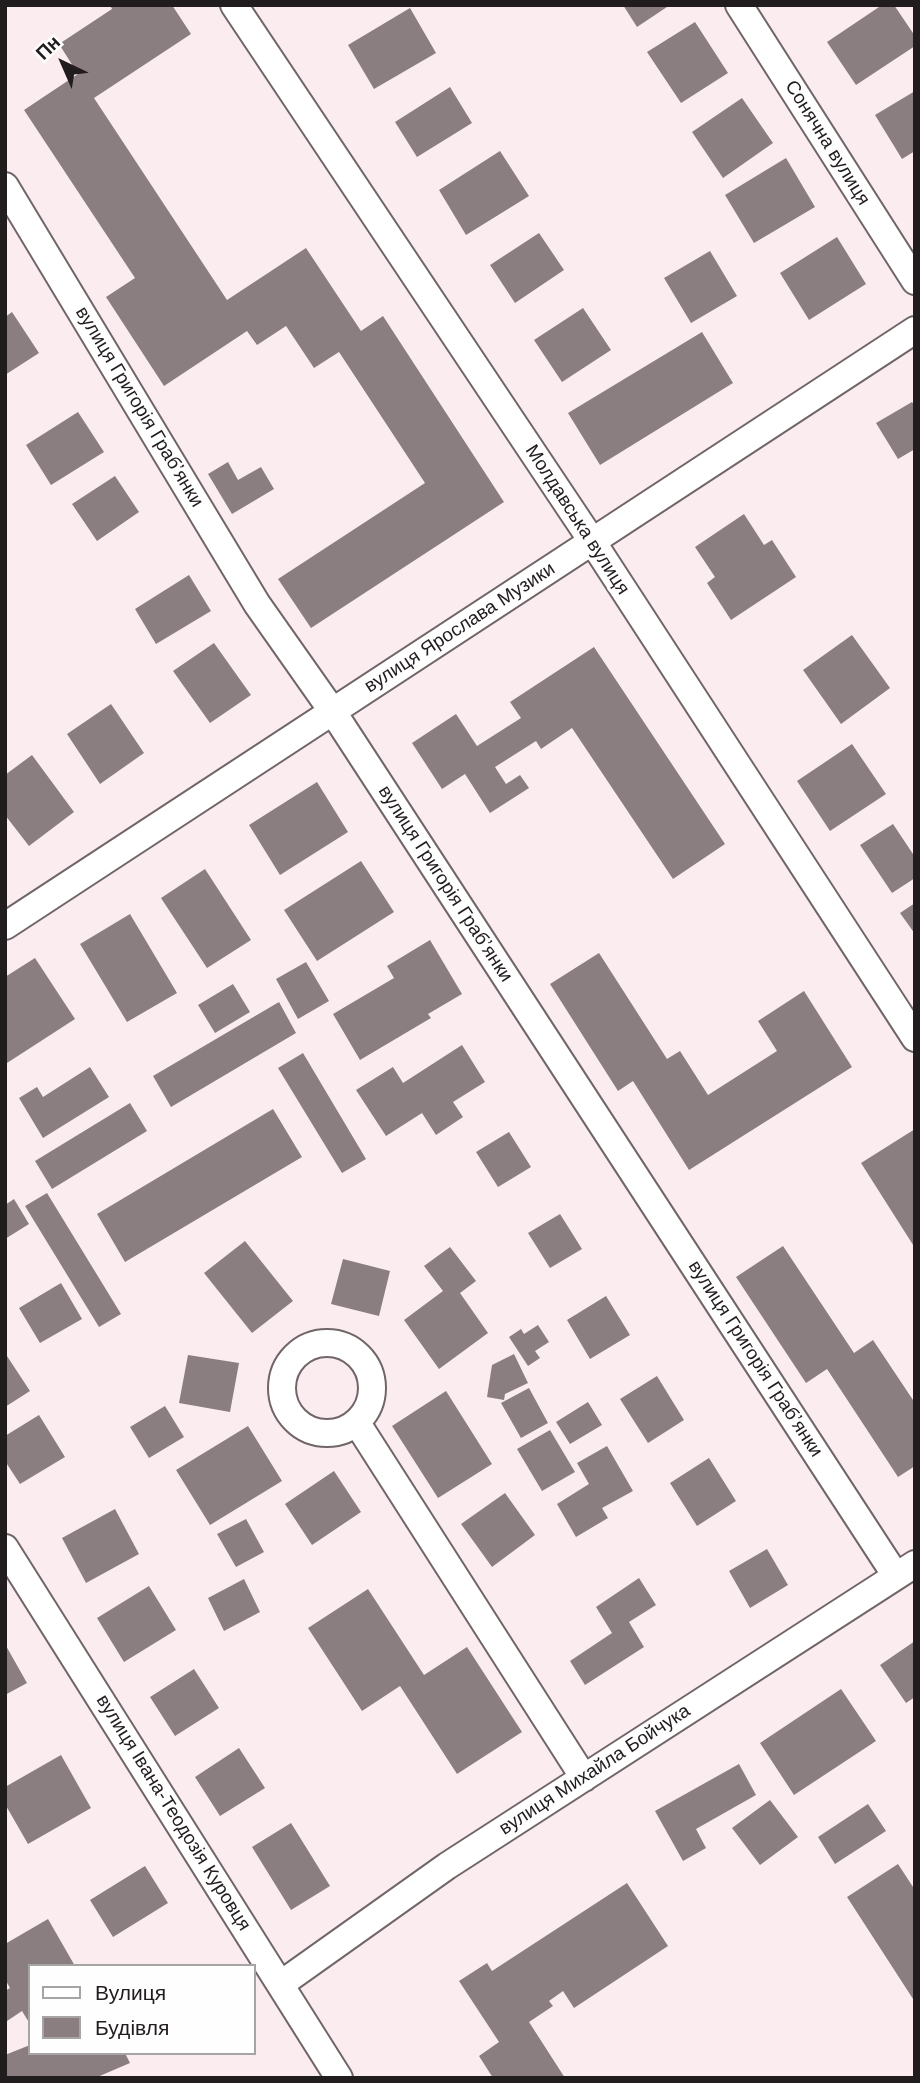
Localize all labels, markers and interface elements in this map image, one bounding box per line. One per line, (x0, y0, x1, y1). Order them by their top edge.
north arrow (28, 28, 98, 98)
text: Пн (32, 31, 64, 64)
street label: Сонячна вулиця (779, 76, 875, 210)
street label: вулиця Григорія Грабʼянки (70, 303, 208, 511)
street label: Молдавська вулиця (520, 441, 634, 599)
street label: вулиця Ярослава Музики (361, 558, 559, 698)
street label: вулиця Григорія Грабʼянки (373, 781, 517, 987)
street label: вулиця Григорія Грабʼянки (683, 1256, 827, 1462)
street label: вулиця Івана-Теодозія Куровця (91, 1691, 255, 1935)
street label: вулиця Михайла Бойчука (495, 1700, 695, 1840)
legend (28, 1964, 256, 2055)
text: Вулиця (95, 1981, 166, 2004)
text: Будівля (95, 2016, 169, 2039)

